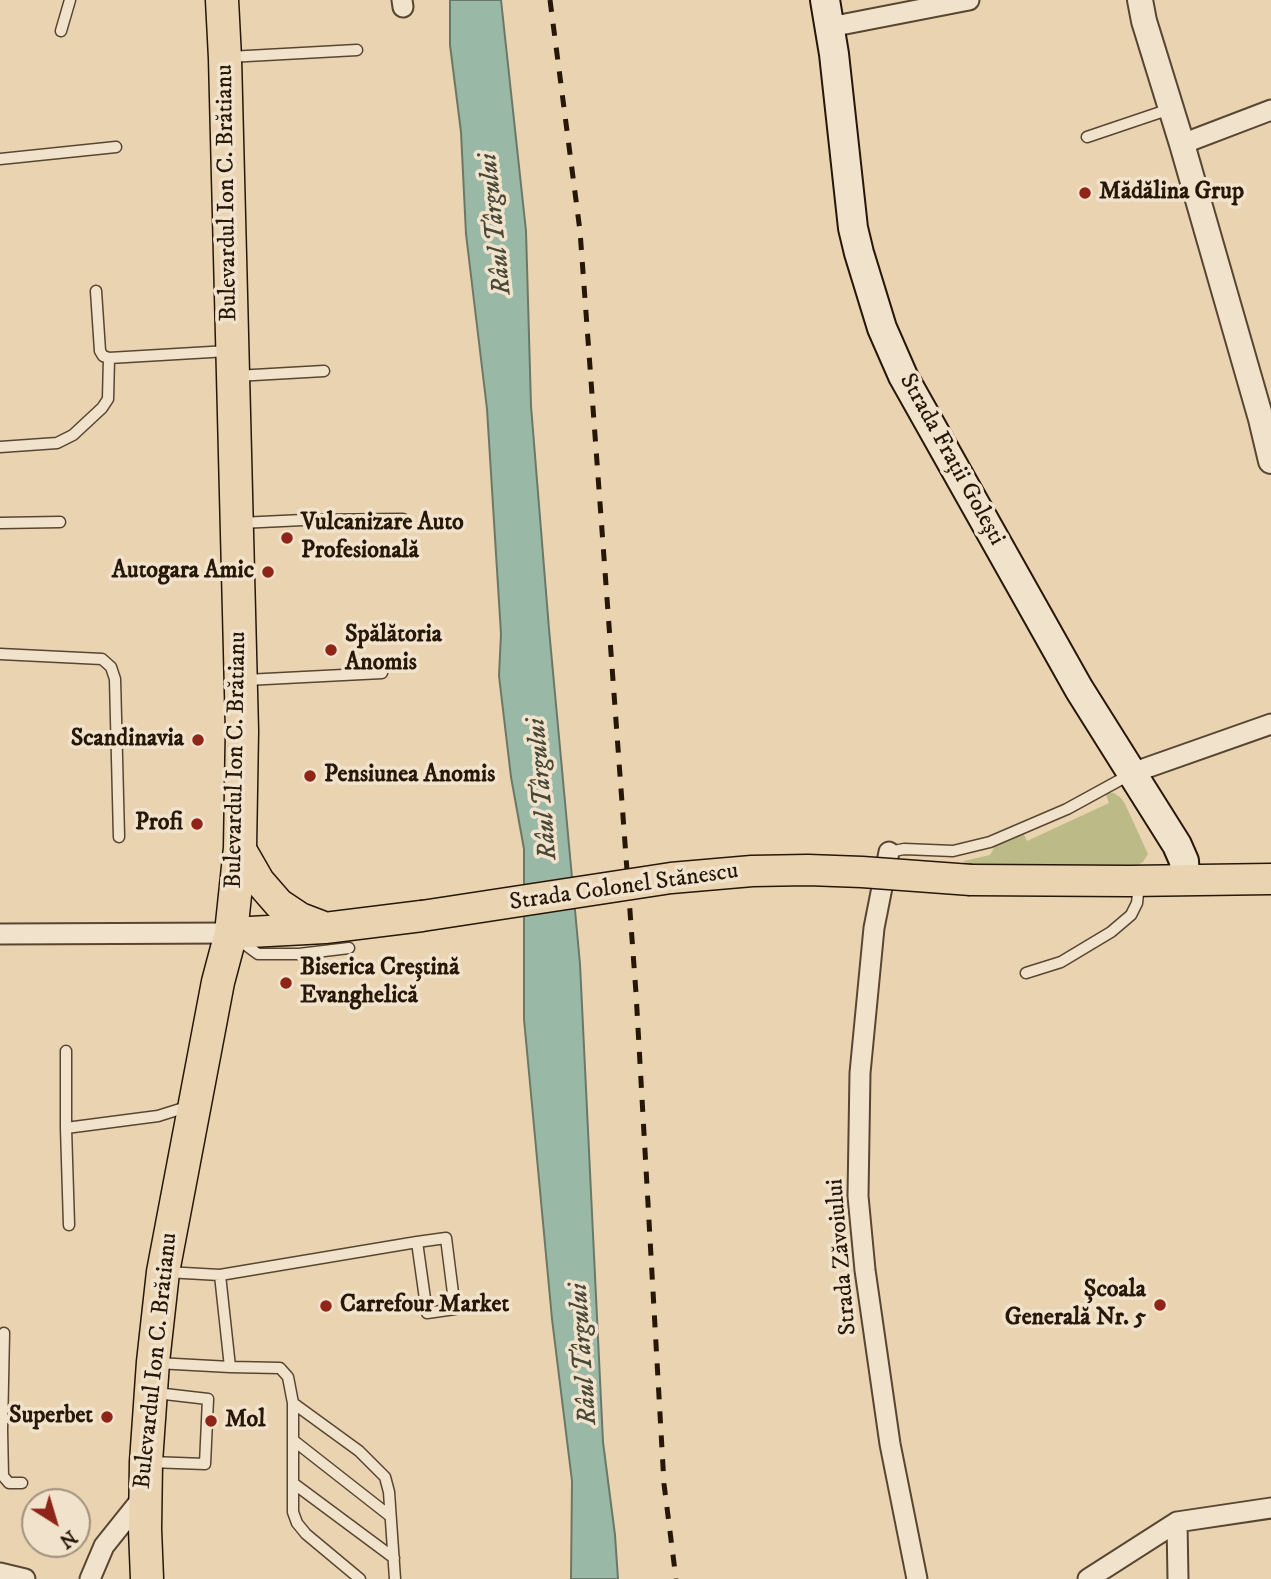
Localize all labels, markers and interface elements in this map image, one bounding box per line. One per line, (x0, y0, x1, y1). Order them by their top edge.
street label: Bulevardul Ion C. Brătianu (211, 64, 245, 322)
water label: Râul Târgului (474, 152, 520, 296)
place label: Mădălina Grup (1099, 179, 1244, 207)
marker: Mădălina Grup (1077, 185, 1093, 201)
street label: Strada Frații Golești (892, 369, 1010, 551)
place label: Vulcanizare Auto Profesională (301, 510, 464, 566)
marker: Vulcanizare Auto Profesională (279, 530, 295, 546)
place label: Autogara Amic (112, 558, 254, 586)
marker: Autogara Amic (260, 564, 276, 580)
place label: Spălătoria Anomis (345, 622, 442, 678)
street label: Bulevardul Ion C. Brătianu (220, 631, 254, 889)
marker: Spălătoria Anomis (323, 642, 339, 658)
water label: Râul Târgului (522, 717, 566, 861)
place label: Scandinavia (71, 726, 184, 754)
marker: Scandinavia (190, 732, 206, 748)
place label: Pensiunea Anomis (324, 762, 495, 790)
marker: Pensiunea Anomis (302, 768, 318, 784)
place label: Profi (135, 810, 183, 838)
marker: Profi (189, 816, 205, 832)
street label: Strada Colonel Stănescu (508, 858, 740, 918)
place label: Biserica Creștină Evanghelică (300, 955, 459, 1011)
marker: Biserica Creștină Evanghelică (278, 975, 294, 991)
street label: Strada Zăvoiului (822, 1178, 864, 1336)
street label: Bulevardul Ion C. Brătianu (129, 1232, 185, 1490)
place label: Școala Generală Nr. 5 (1005, 1277, 1146, 1333)
water label: Râul Târgului (564, 1282, 606, 1426)
place label: Carrefour Market (340, 1292, 509, 1320)
marker: Școala Generală Nr. 5 (1152, 1297, 1168, 1313)
marker: Carrefour Market (318, 1298, 334, 1314)
place label: Superbet (9, 1403, 93, 1431)
place label: Mol (225, 1407, 265, 1435)
marker: Superbet (99, 1409, 115, 1425)
marker: Mol (203, 1413, 219, 1429)
north arrow (21, 1488, 91, 1558)
text: N (55, 1525, 81, 1552)

